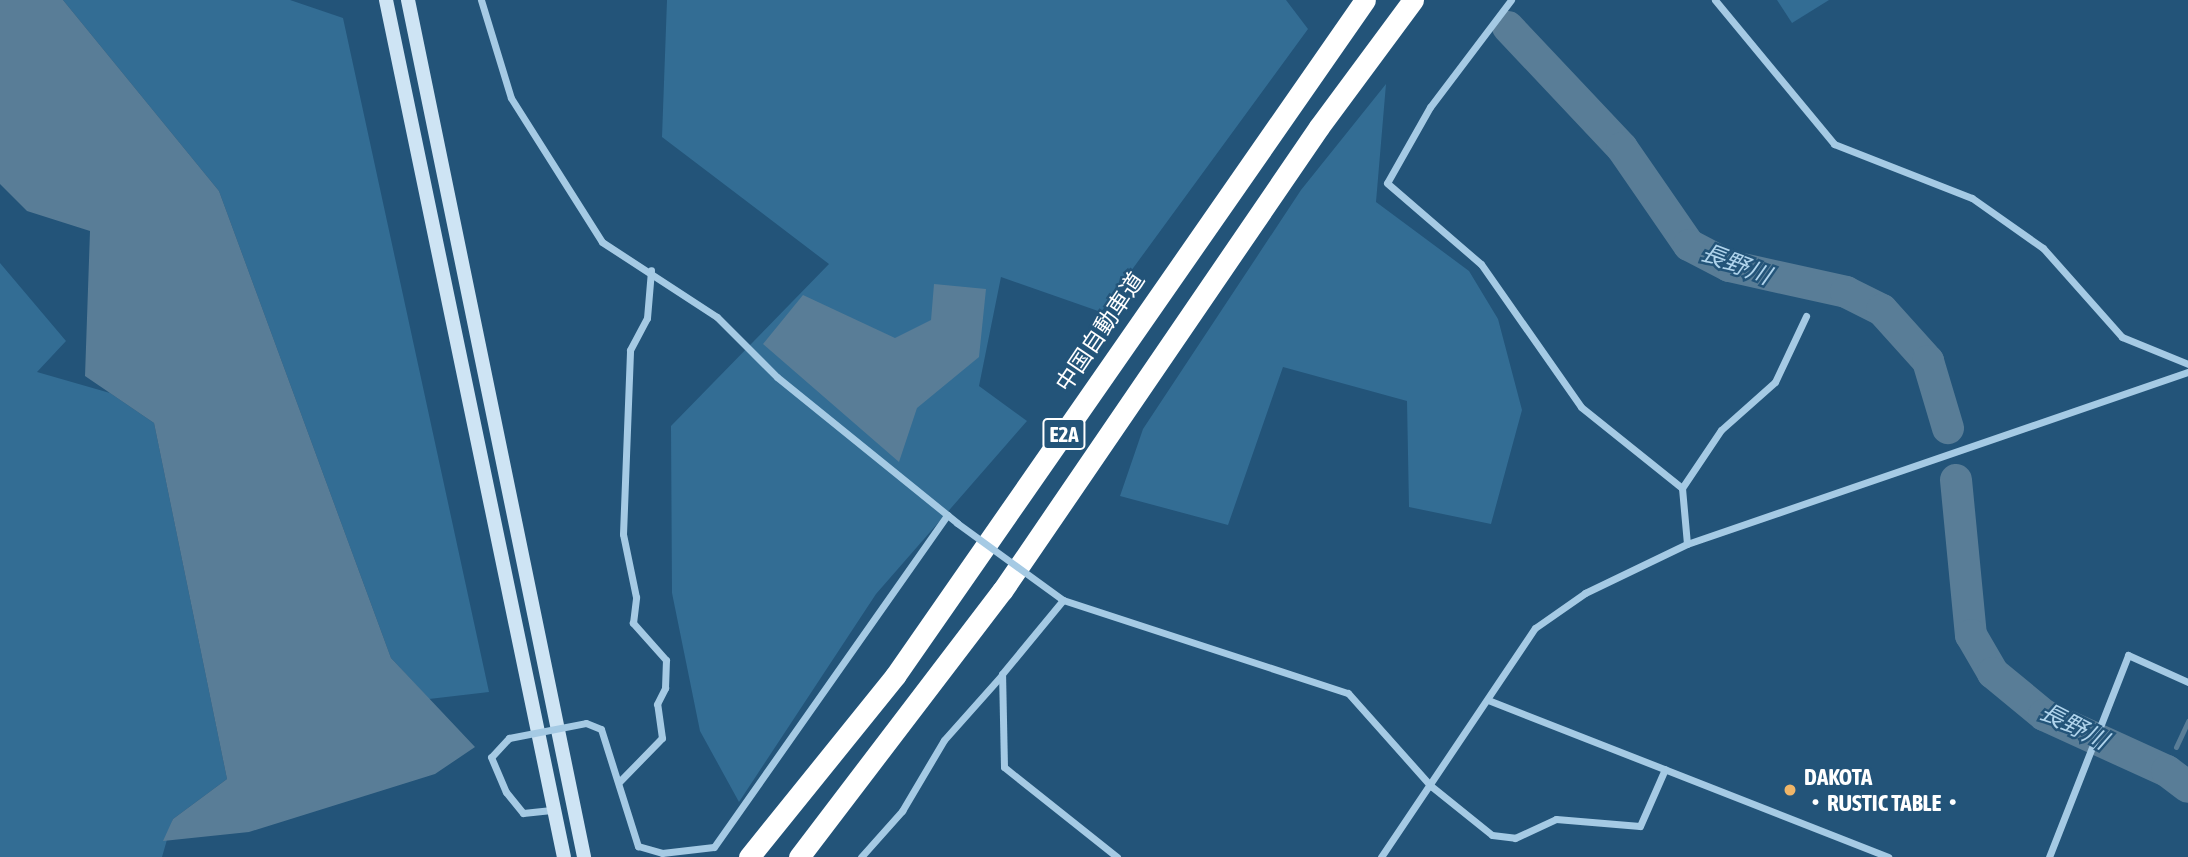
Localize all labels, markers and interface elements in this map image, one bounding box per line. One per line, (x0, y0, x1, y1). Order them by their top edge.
water label: 長野川 (1697, 238, 1775, 290)
street label: 中国自動車道 (1050, 267, 1150, 397)
road number: E2A (1041, 416, 1087, 452)
water label: 長野川 (2035, 697, 2113, 755)
place label: DAKOTA ・RUSTIC TABLE・ (1804, 763, 1964, 817)
marker: DAKOTA ・RUSTIC TABLE・ (1782, 782, 1798, 798)

